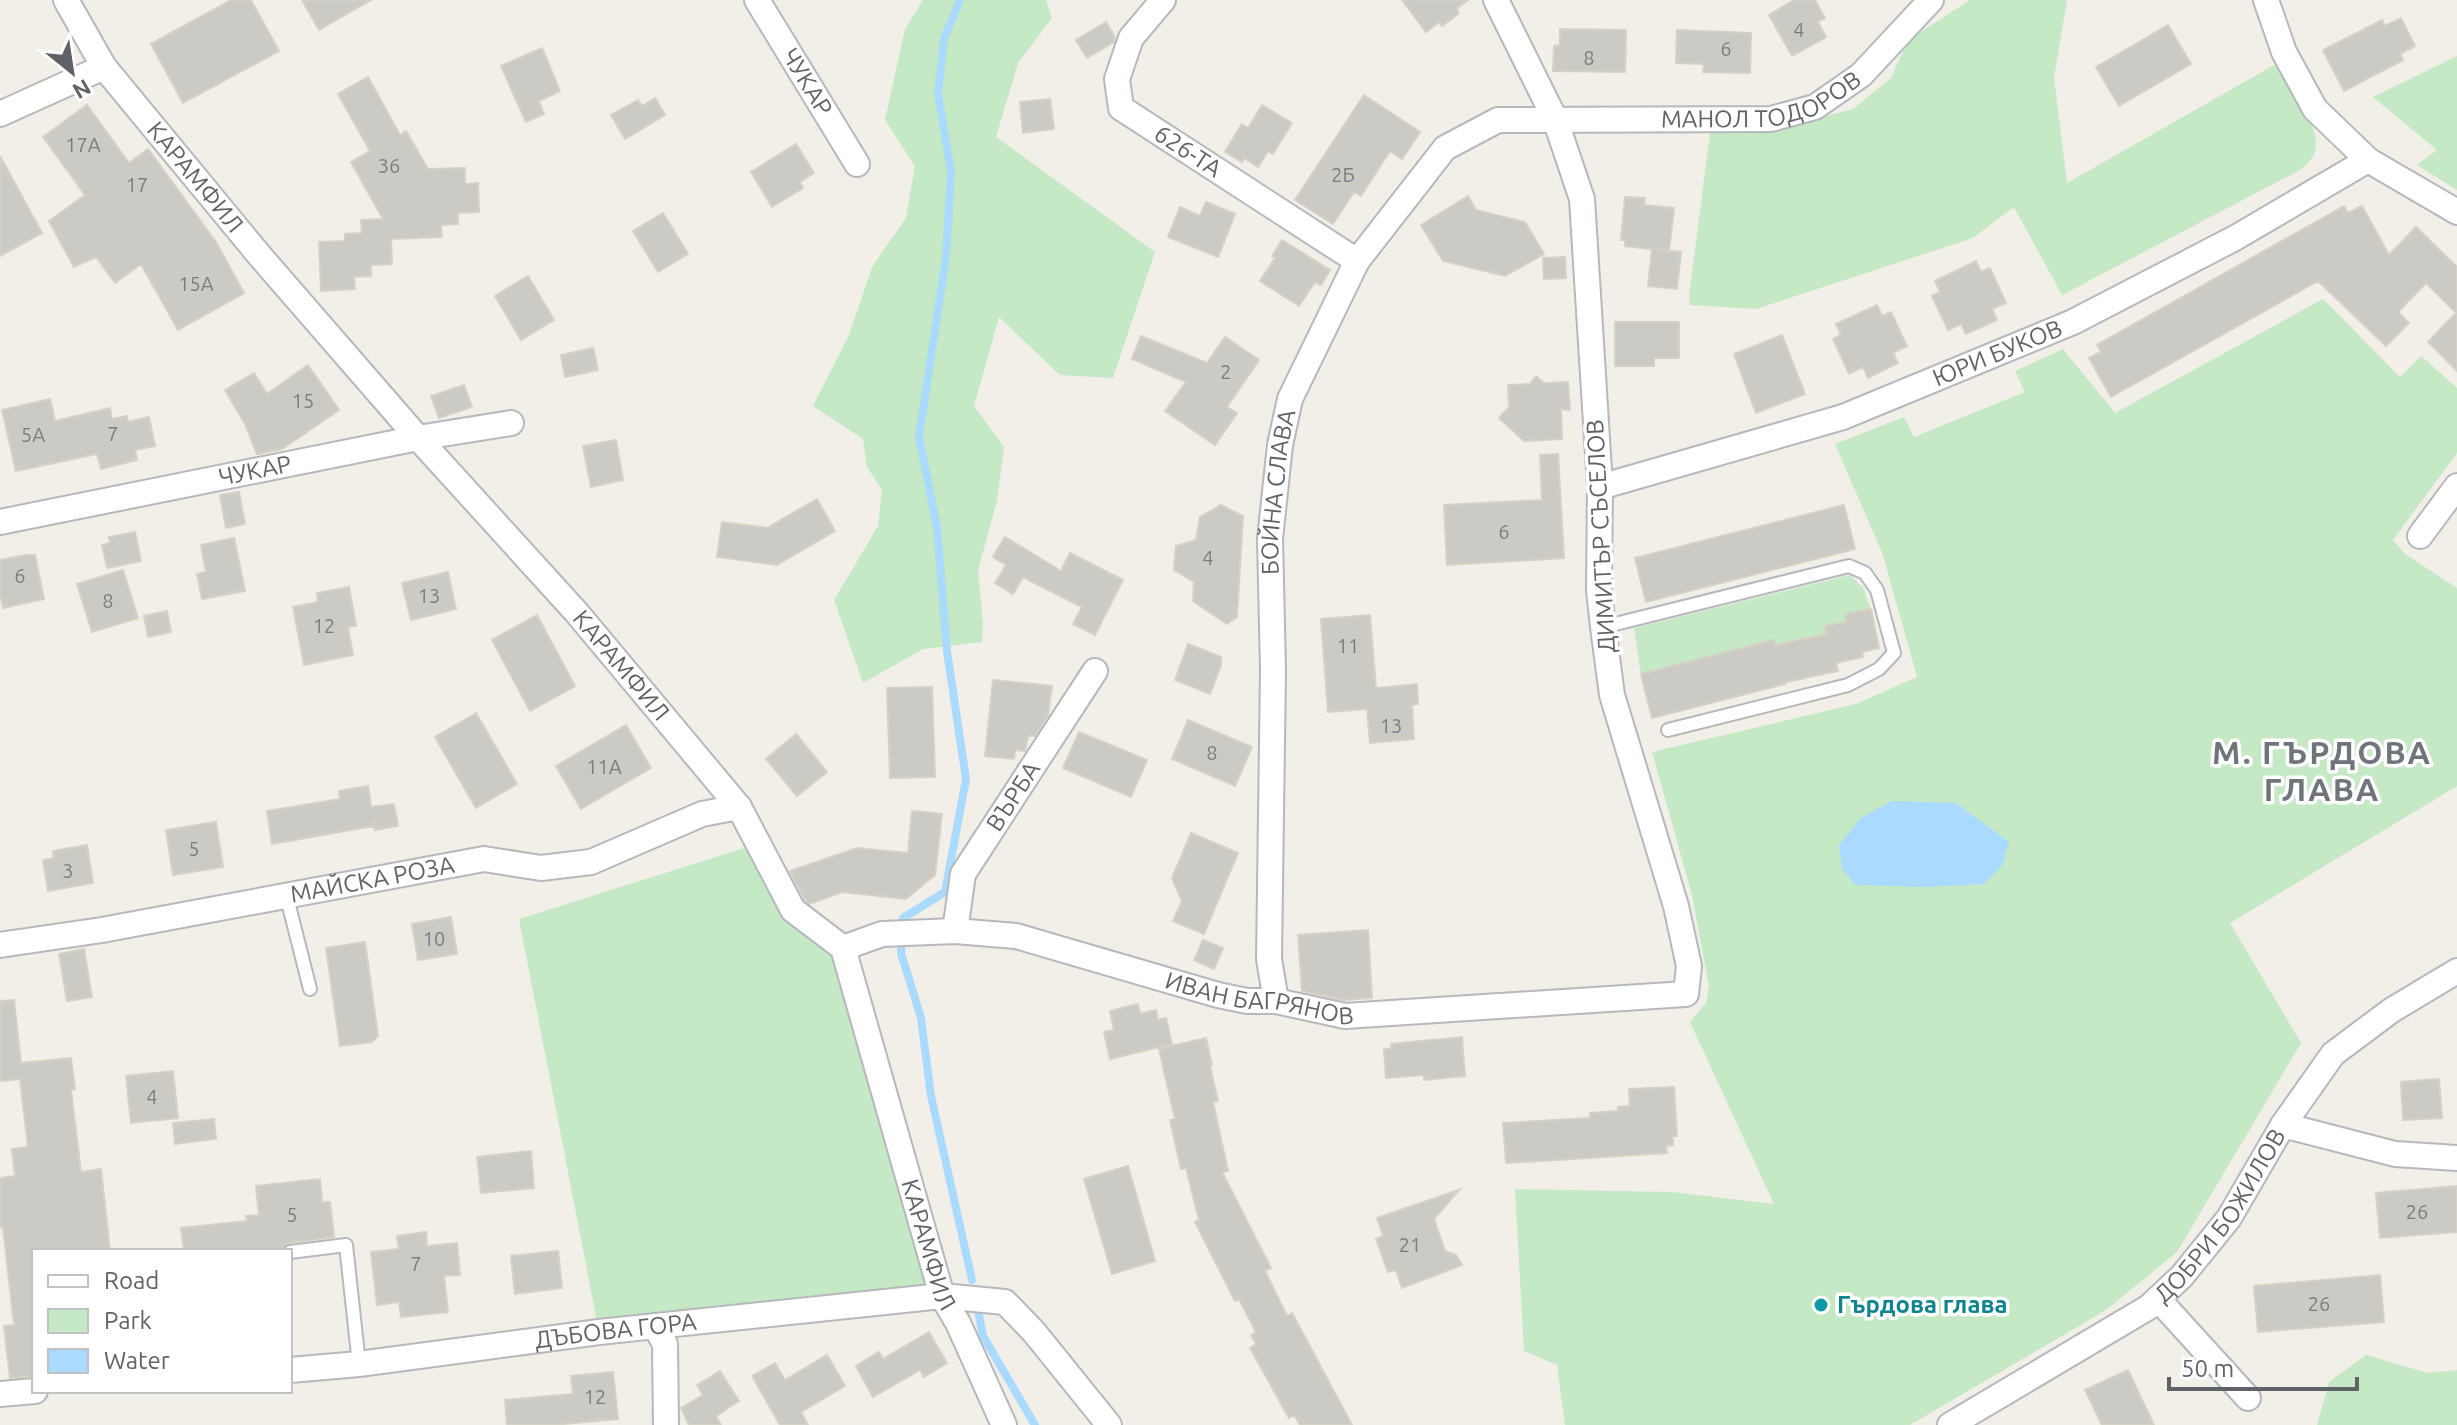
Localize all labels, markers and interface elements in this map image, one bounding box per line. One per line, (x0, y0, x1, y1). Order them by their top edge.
house number: 4 (1793, 18, 1805, 41)
north arrow (32, 32, 112, 112)
house number: 6 (1720, 37, 1732, 60)
street label: ЧУКАР (777, 43, 838, 120)
house number: 8 (1583, 46, 1595, 69)
street label: МАНОЛ ТОДОРОВ (1661, 65, 1866, 132)
text: N (69, 75, 96, 105)
street label: КАРАМФИЛ (142, 116, 249, 238)
street label: 626-ТА (1150, 119, 1227, 183)
house number: 17А (65, 133, 101, 156)
house number: 36 (378, 154, 400, 177)
house number: 2Б (1331, 163, 1355, 186)
house number: 17 (126, 173, 148, 196)
house number: 15А (178, 272, 214, 295)
street label: ЮРИ БУКОВ (1929, 314, 2066, 391)
house number: 2 (1220, 360, 1232, 383)
house number: 15 (292, 389, 314, 412)
street label: БОЙНА СЛАВА (1255, 406, 1300, 575)
street label: ДИМИТЪР СЪСЕЛОВ (1581, 419, 1620, 653)
house number: 7 (107, 422, 119, 445)
house number: 5А (21, 423, 45, 446)
street label: ЧУКАР (216, 450, 294, 491)
house number: 6 (1498, 520, 1510, 543)
house number: 4 (1202, 546, 1214, 569)
house number: 6 (14, 564, 26, 587)
house number: 13 (418, 584, 440, 607)
house number: 8 (102, 589, 114, 612)
street label: КАРАМФИЛ (568, 605, 675, 726)
house number: 12 (313, 614, 335, 637)
house number: 11 (1337, 634, 1359, 657)
house number: 13 (1380, 714, 1402, 737)
district label: М. ГЪРДОВА ГЛАВА (2212, 734, 2432, 807)
house number: 8 (1206, 741, 1218, 764)
house number: 11А (586, 755, 622, 778)
street label: ВЪРБА (981, 756, 1046, 836)
house number: 5 (188, 837, 200, 860)
street label: МАЙСКА РОЗА (288, 851, 457, 908)
house number: 3 (62, 859, 74, 882)
house number: 10 (423, 927, 445, 950)
street label: ИВАН БАГРЯНОВ (1162, 966, 1355, 1029)
house number: 4 (146, 1085, 158, 1108)
street label: ДОБРИ БОЖИЛОВ (2149, 1124, 2291, 1308)
street label: КАРАМФИЛ (896, 1176, 961, 1315)
house number: 26 (2406, 1200, 2428, 1223)
house number: 5 (286, 1203, 298, 1226)
house number: 21 (1399, 1233, 1421, 1256)
legend (32, 1249, 292, 1393)
house number: 7 (410, 1252, 422, 1275)
text: Road (104, 1267, 159, 1294)
place label: Гърдова глава (1837, 1291, 2008, 1318)
house number: 26 (2308, 1292, 2330, 1315)
marker: Гърдова глава (1812, 1296, 1830, 1314)
text: Park (104, 1307, 152, 1334)
street label: ДЪБОВА ГОРА (533, 1308, 698, 1353)
scale bar (2169, 1341, 2357, 1391)
text: Water (104, 1347, 170, 1374)
text: 50 m (2181, 1355, 2234, 1382)
house number: 12 (584, 1385, 606, 1408)

